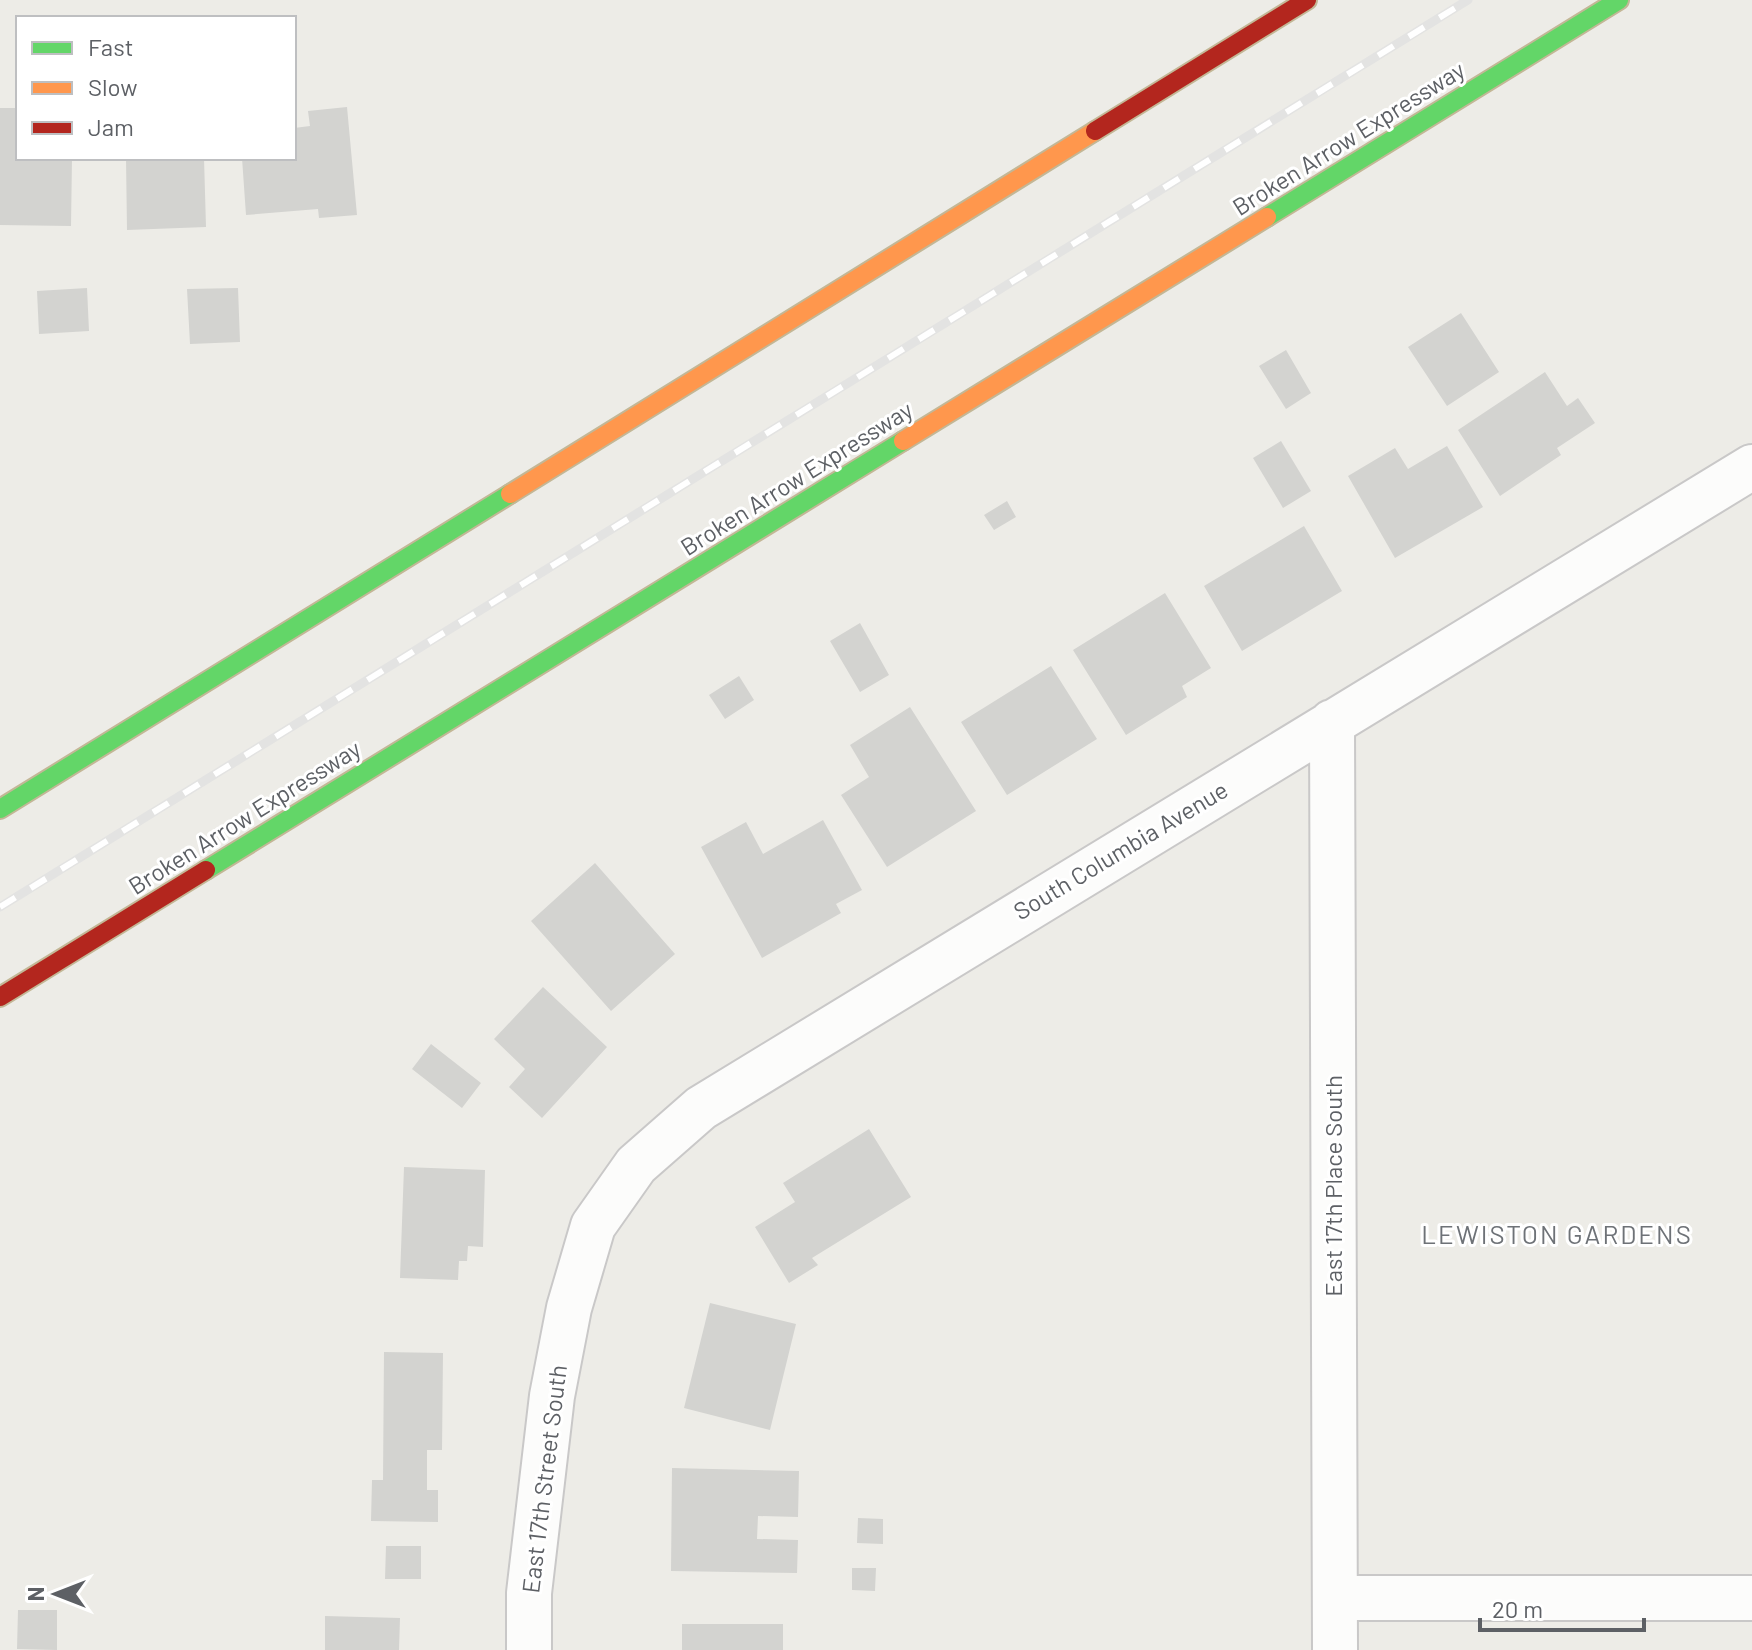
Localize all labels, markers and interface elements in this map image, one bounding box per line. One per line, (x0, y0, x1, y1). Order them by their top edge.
legend (16, 16, 296, 160)
text: Fast (88, 32, 133, 61)
street label: Broken Arrow Expressway (1227, 54, 1470, 221)
text: Slow (88, 72, 137, 101)
text: Jam (88, 112, 134, 141)
street label: Broken Arrow Expressway (675, 394, 918, 561)
street label: Broken Arrow Expressway (123, 733, 366, 900)
street label: South Columbia Avenue (1008, 774, 1233, 925)
street label: East 17th Place South (1318, 1075, 1347, 1297)
district label: LEWISTON GARDENS (1421, 1218, 1693, 1249)
street label: East 17th Street South (515, 1363, 572, 1595)
north arrow (16, 1554, 96, 1634)
scale bar (1480, 1582, 1644, 1632)
text: N (22, 1587, 48, 1601)
text: 20 m (1492, 1594, 1543, 1623)

